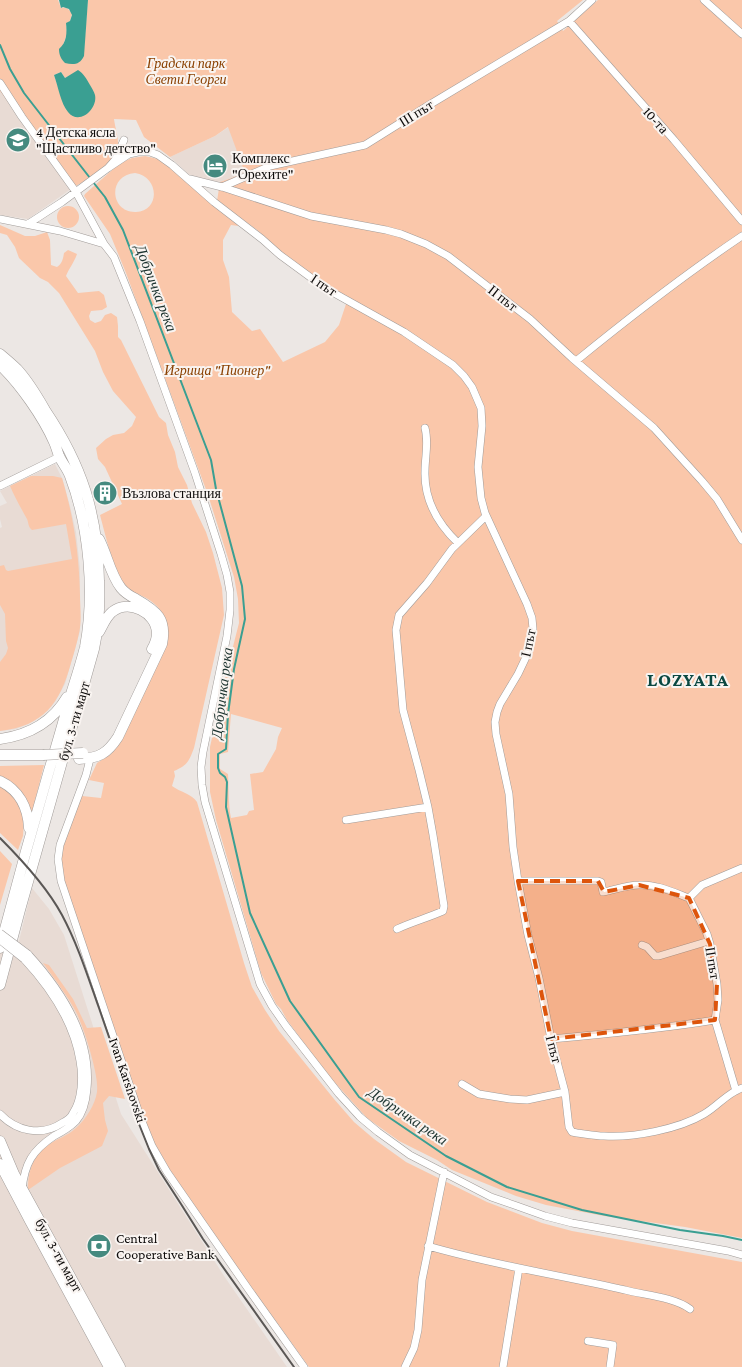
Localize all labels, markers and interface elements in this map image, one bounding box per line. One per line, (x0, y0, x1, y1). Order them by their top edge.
park label: Градски парк Свети Георги (145, 55, 227, 87)
street label: ІІІ път (396, 96, 436, 130)
street label: 10-та (640, 103, 673, 137)
place label: 4 Детска ясла "Щастливо детство" (36, 124, 156, 156)
school or university icon: 4 Детска ясла "Щастливо детство" (5, 127, 31, 153)
place label: Комплекс "Орехите" (232, 150, 293, 182)
hotel icon: Комплекс "Орехите" (202, 153, 228, 179)
water label: Добричка река (131, 240, 180, 334)
street label: І път (308, 270, 340, 300)
street label: ІІ път (485, 282, 521, 314)
park label: Игрища "Пионер" (163, 362, 271, 378)
building icon: Възлова станция (92, 480, 118, 506)
place label: Възлова станция (122, 485, 222, 501)
street label: І път (517, 628, 539, 658)
water label: Добричка река (208, 646, 236, 742)
district label: LOZYATA (647, 669, 729, 690)
street label: бул. 3-ти март (55, 680, 93, 762)
street label: ІІ път (702, 945, 724, 981)
street label: І път (543, 1033, 565, 1065)
street label: Ivan Karshovski (106, 1035, 150, 1125)
water label: Добричка река (364, 1083, 451, 1148)
street label: бул. 3-ти март (32, 1215, 86, 1295)
place label: Central Cooperative Bank (116, 1230, 215, 1262)
bank icon: Central Cooperative Bank (86, 1233, 112, 1259)

